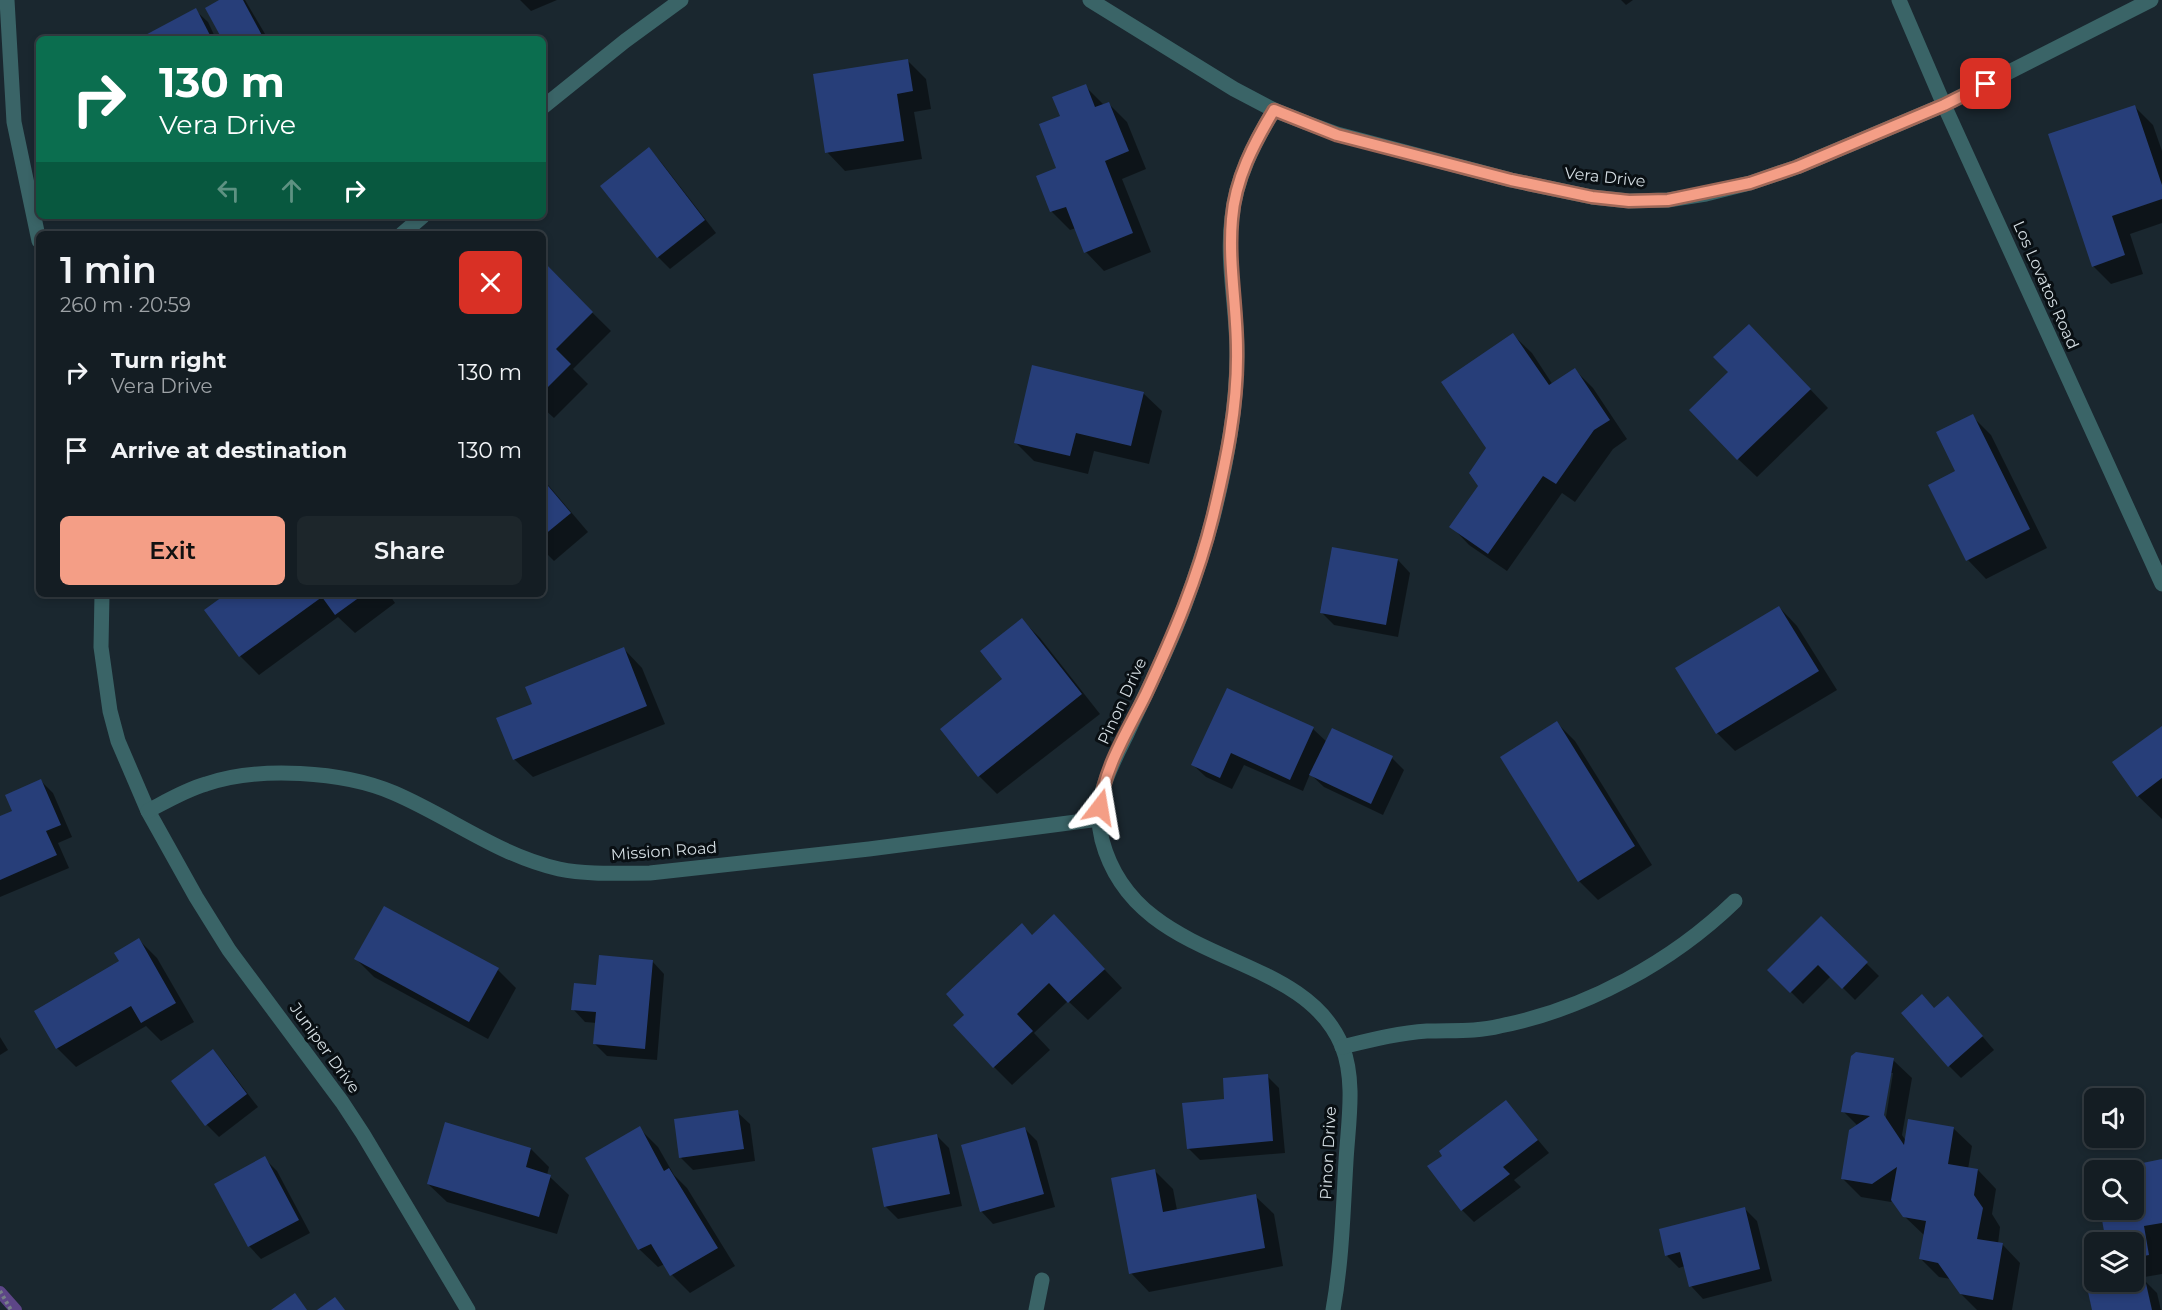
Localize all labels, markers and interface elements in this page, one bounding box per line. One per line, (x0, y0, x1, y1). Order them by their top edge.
text: 130 m (159, 56, 285, 108)
pin (1960, 58, 2011, 109)
icon: right (60, 60, 138, 138)
icon: arrive (1969, 67, 2002, 100)
text: Vera Drive (159, 108, 296, 141)
street label: Vera Drive (1564, 163, 1646, 191)
icon: left (212, 174, 245, 207)
icon: ahead (275, 174, 308, 207)
icon: right (338, 174, 371, 207)
street label: Los Lovatos Road (2009, 218, 2083, 352)
text: 1 min (60, 248, 157, 292)
button: close (459, 251, 522, 314)
text: 260 m · 20:59 (60, 293, 191, 317)
text: Turn right (111, 347, 226, 374)
icon: right (60, 356, 93, 389)
text: 130 m (458, 359, 522, 386)
text: Vera Drive (111, 374, 213, 398)
icon: arrive (60, 434, 93, 467)
text: Arrive at destination (111, 437, 347, 464)
text: 130 m (458, 437, 522, 464)
button: Exit (60, 516, 285, 585)
button: Share (297, 516, 522, 585)
street label: Pinon Drive (1094, 655, 1150, 747)
position arrow (1068, 775, 1132, 839)
street label: Mission Road (610, 838, 718, 864)
street label: Juniper Drive (285, 998, 364, 1097)
map controls (2084, 1088, 2144, 1292)
button: sound (2084, 1088, 2144, 1148)
street label: Pinon Drive (1316, 1106, 1340, 1200)
button: search (2084, 1160, 2144, 1220)
button: layers (2084, 1232, 2144, 1292)

